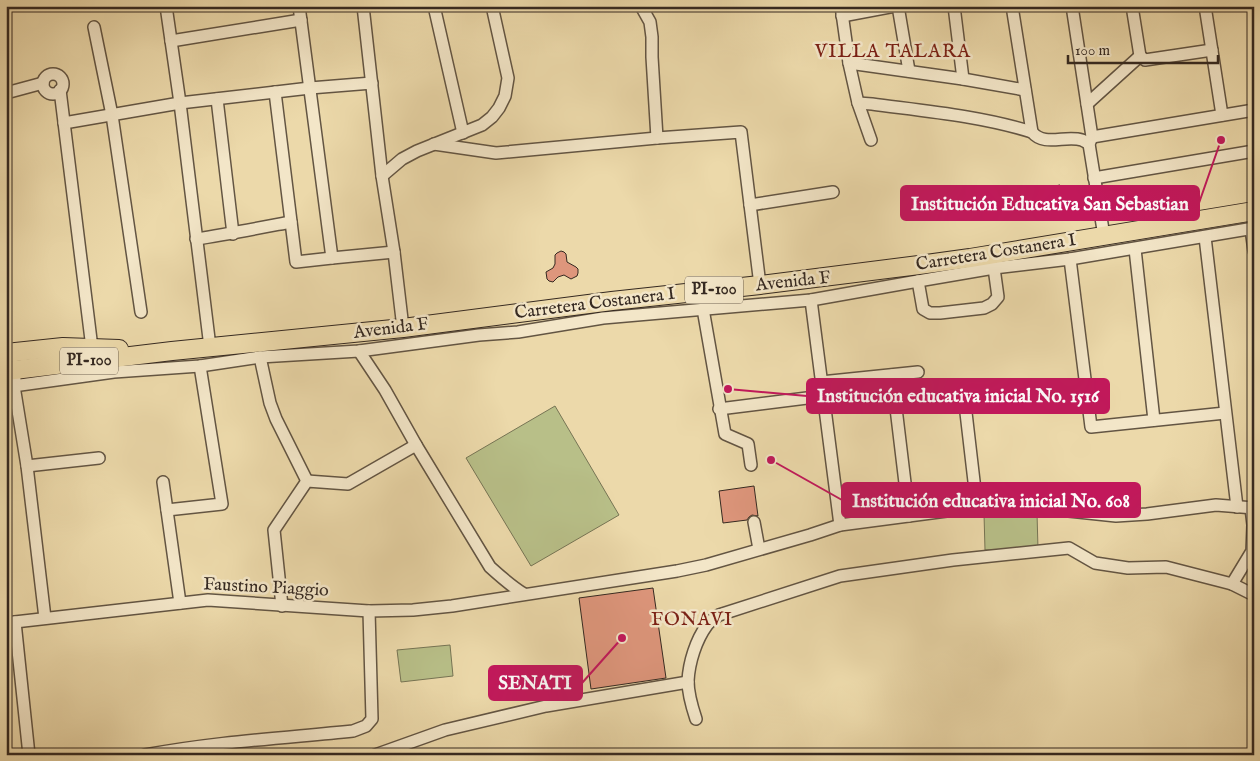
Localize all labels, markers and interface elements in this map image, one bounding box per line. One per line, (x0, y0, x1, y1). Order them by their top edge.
scale bar (1068, 32, 1218, 64)
district label: VILLA TALARA (814, 40, 971, 64)
text: 100 m (1075, 41, 1111, 60)
callout: Institución Educativa San Sebastian (901, 186, 1199, 220)
text: Institución Educativa San Sebastian (911, 193, 1189, 217)
street label: Carretera Costanera I (914, 229, 1078, 277)
street label: Avenida F (754, 267, 832, 297)
road number: PI-100 (685, 276, 743, 304)
street label: Carretera Costanera I (513, 283, 677, 325)
street label: Avenida F (351, 313, 430, 345)
road number: PI-100 (60, 348, 118, 374)
callout: Institución educativa inicial No. 1516 (807, 379, 1109, 413)
text: Institución educativa inicial No. 1516 (817, 385, 1100, 409)
callout: Institución educativa inicial No. 608 (842, 483, 1140, 517)
text: Institución educativa inicial No. 608 (852, 490, 1130, 514)
street label: Faustino Piaggio (203, 573, 330, 603)
district label: FONAVI (651, 608, 733, 632)
callout: SENATI (489, 666, 582, 700)
text: SENATI (498, 672, 572, 696)

